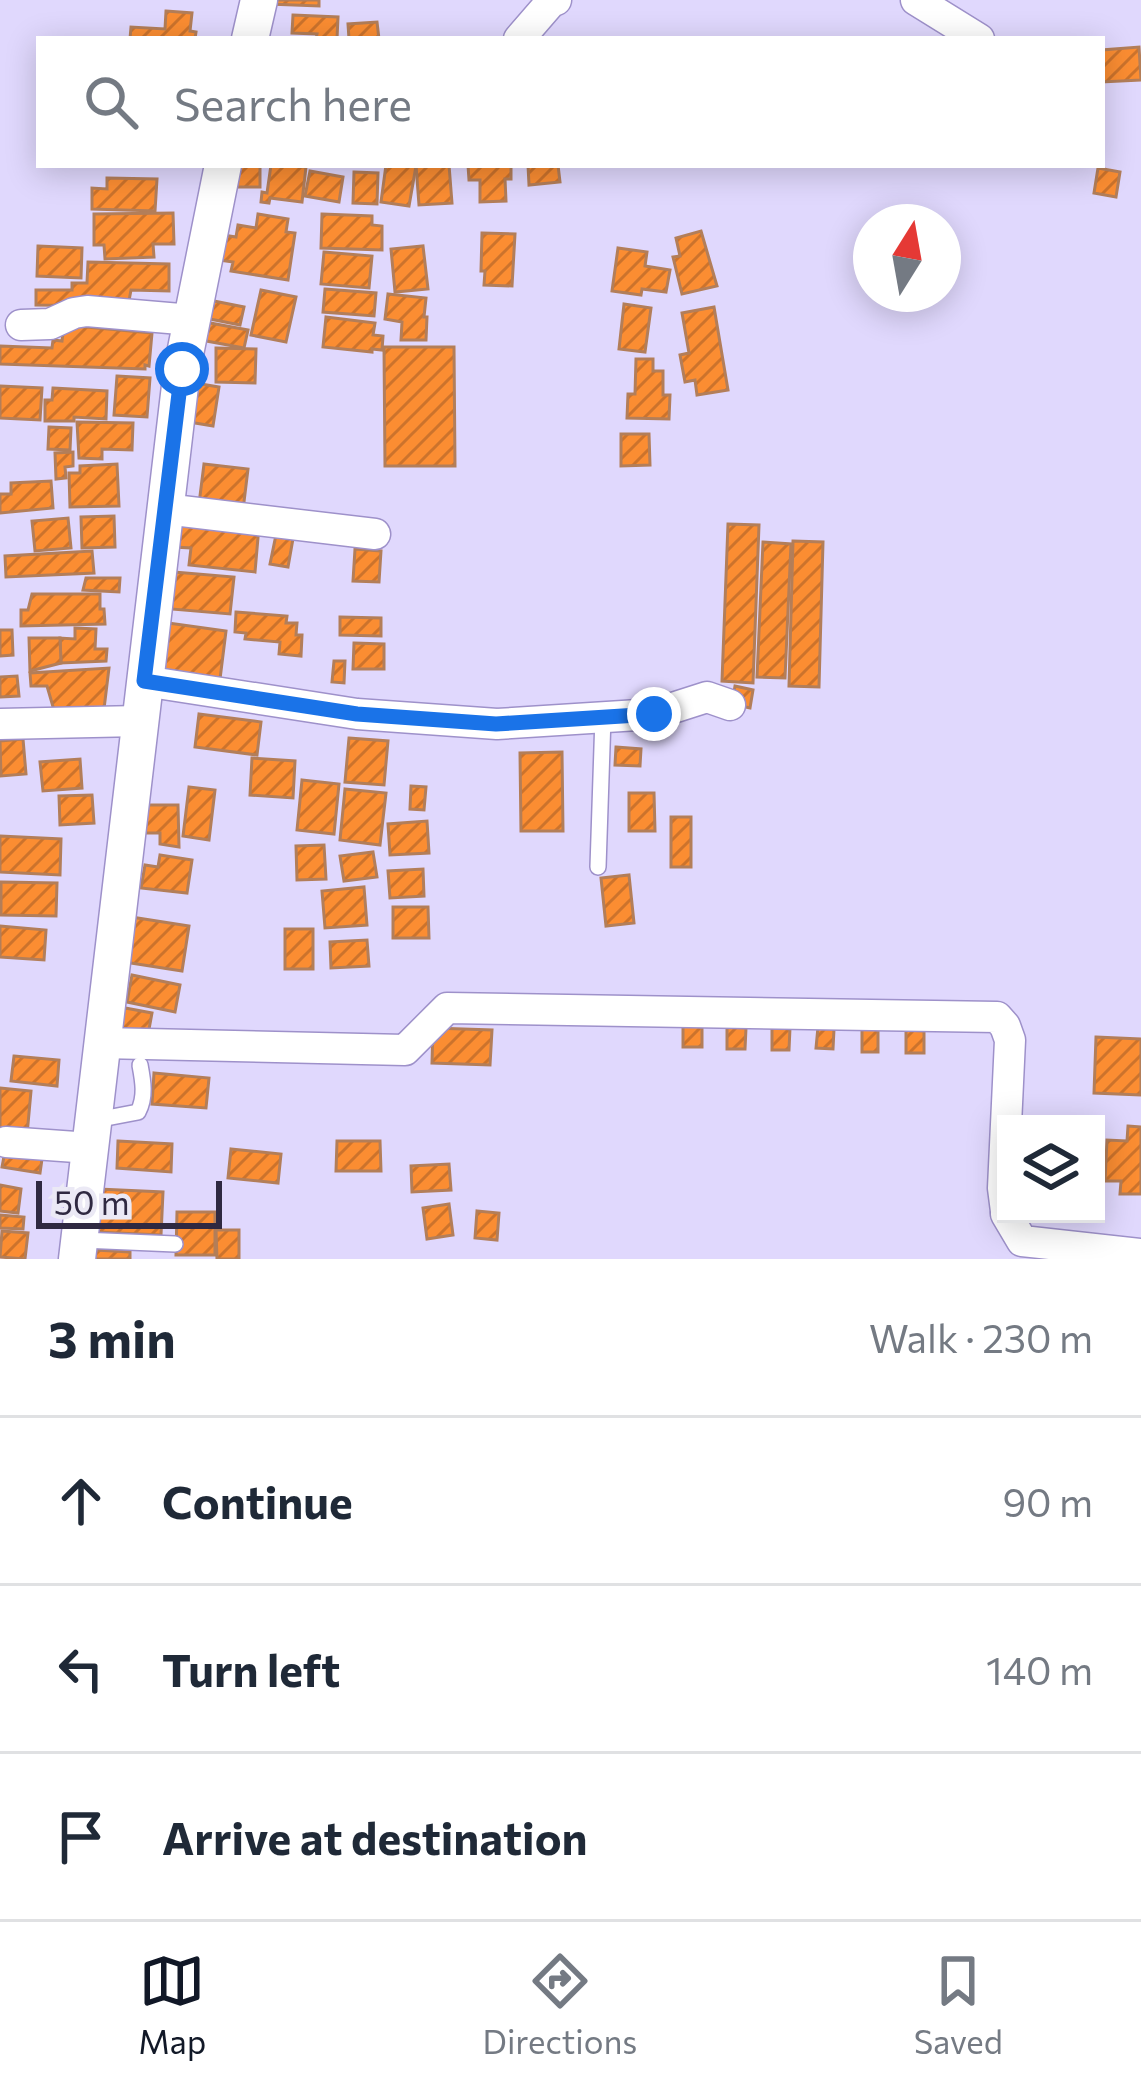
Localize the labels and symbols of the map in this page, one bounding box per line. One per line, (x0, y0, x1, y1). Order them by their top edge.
north arrow (853, 204, 961, 312)
route start (155, 342, 209, 396)
route end (627, 687, 681, 741)
scale bar (36, 1175, 222, 1228)

